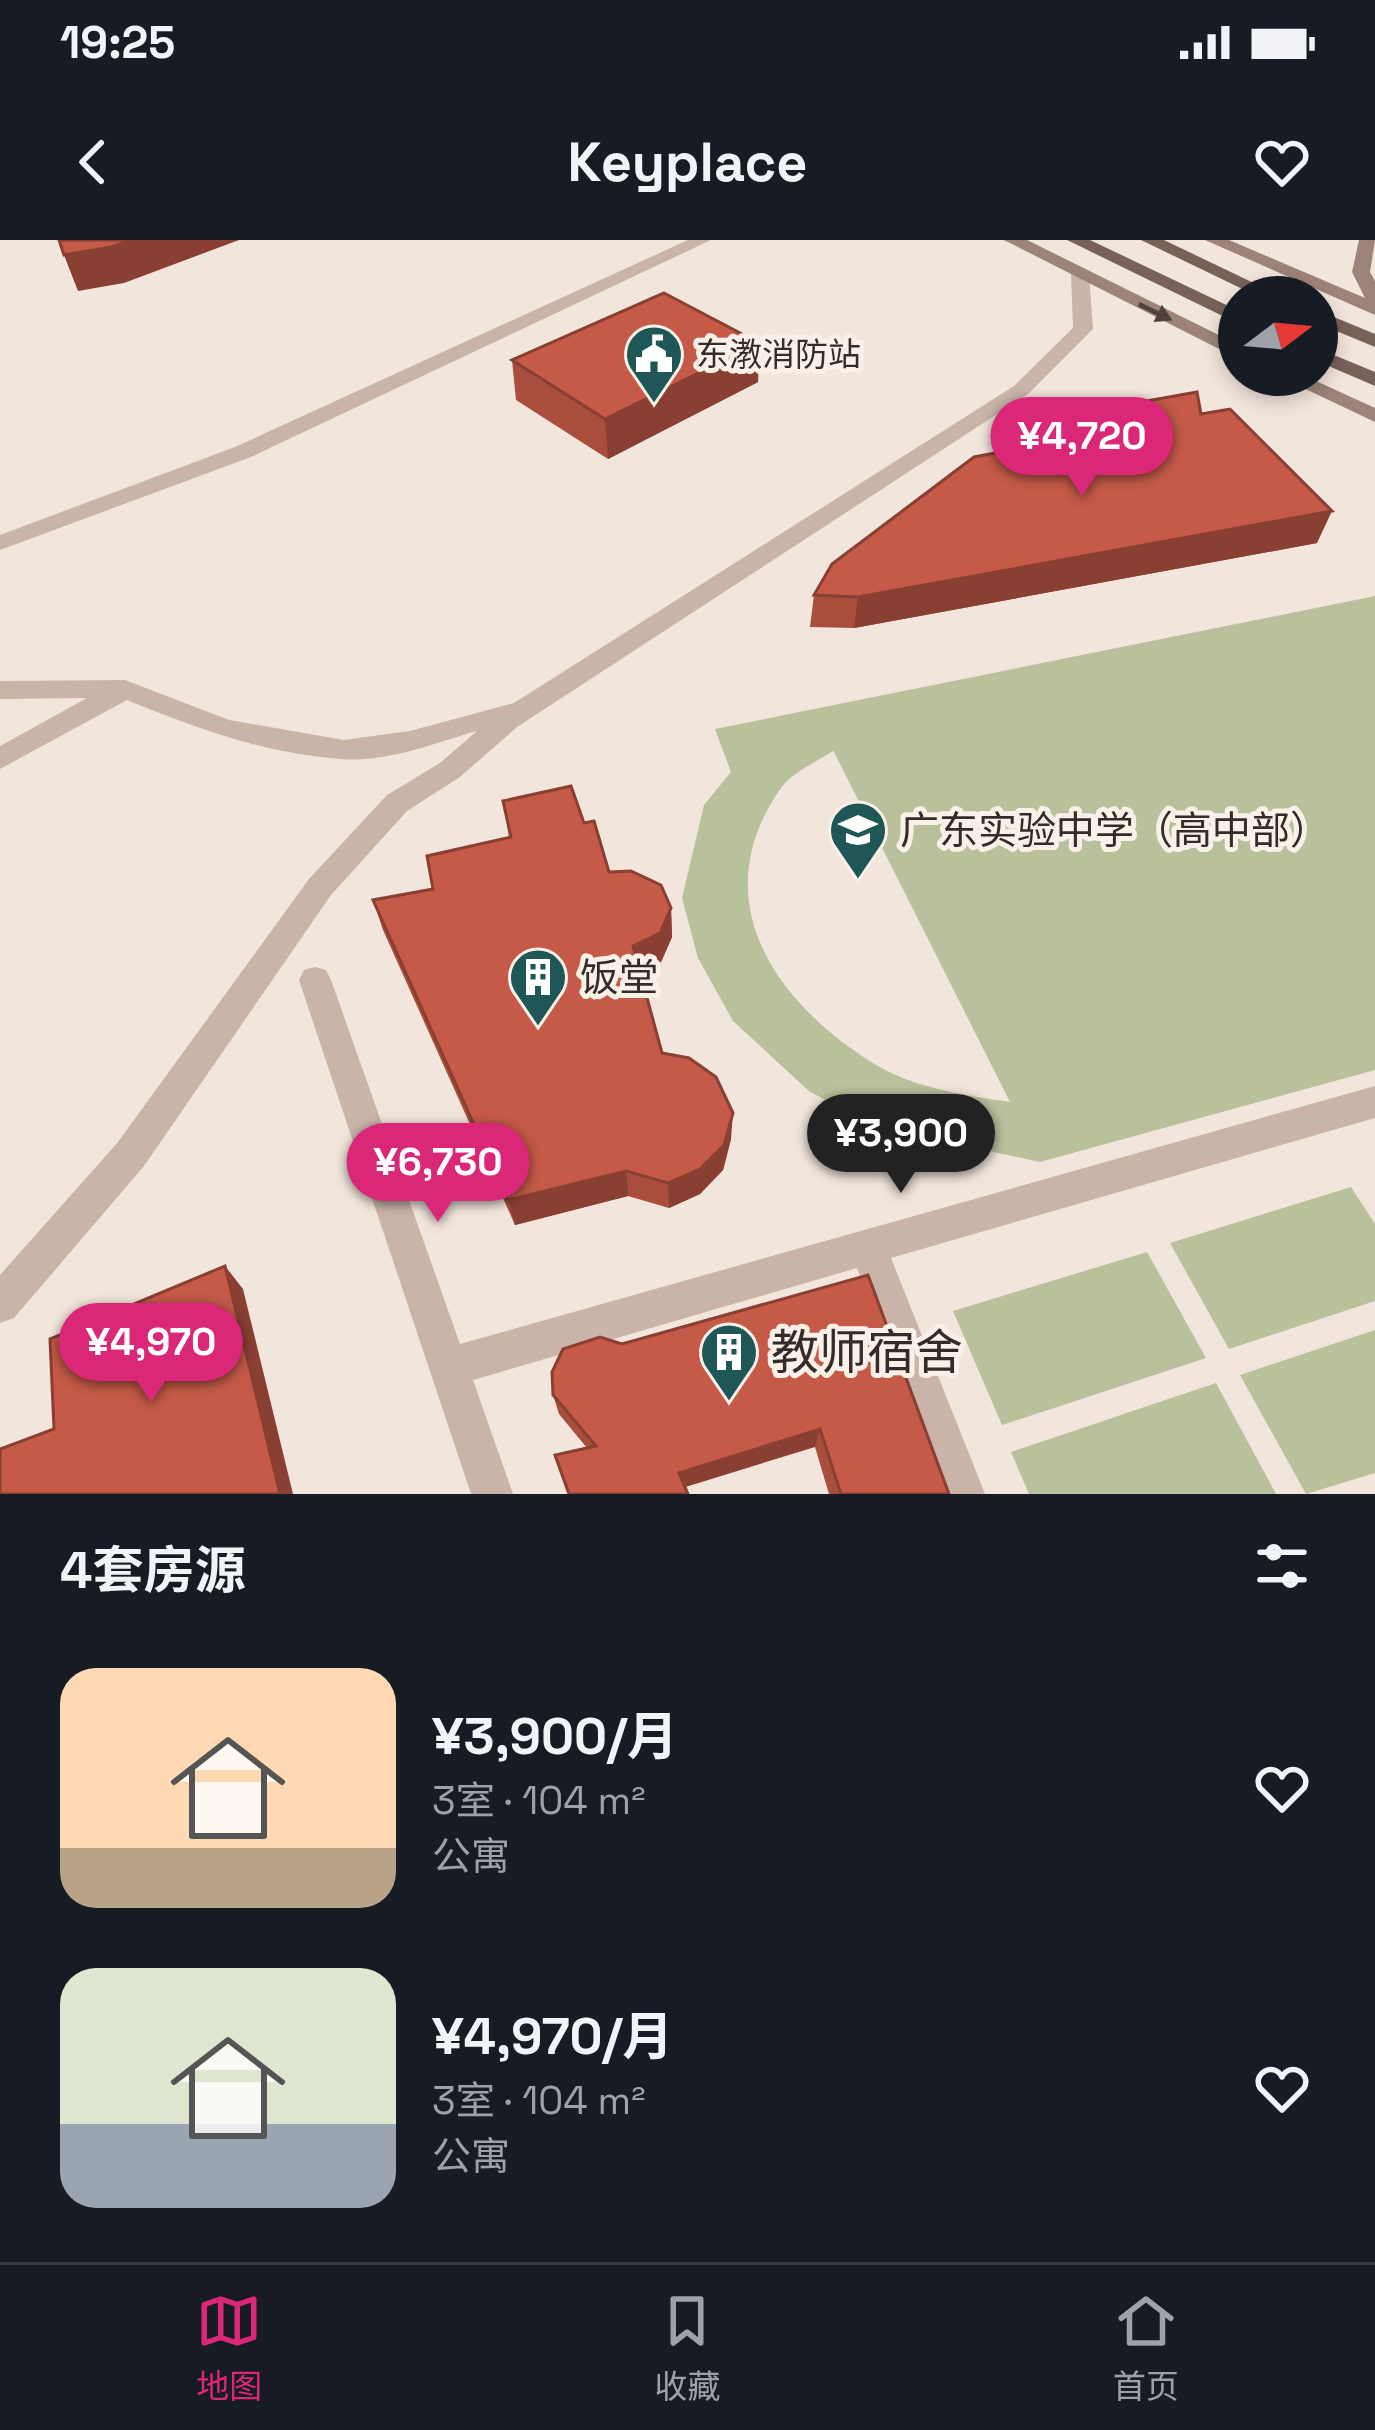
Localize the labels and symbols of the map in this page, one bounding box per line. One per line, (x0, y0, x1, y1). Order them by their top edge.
north arrow (1218, 276, 1338, 396)
one-way arrow (1138, 301, 1172, 321)
public building icon: 东漖消防站 (623, 323, 685, 405)
place label: 东漖消防站 (696, 334, 861, 376)
pin: ¥4,720 (984, 397, 1180, 499)
school or university icon: 广东实验中学（高中部） (827, 799, 889, 881)
place label: 广东实验中学（高中部） (900, 806, 1329, 855)
building icon: 饭堂 (507, 946, 569, 1028)
place label: 饭堂 (580, 953, 658, 1002)
pin: ¥3,900 (803, 1094, 999, 1196)
pin: ¥6,730 (340, 1123, 536, 1225)
pin: ¥4,970 (53, 1303, 249, 1405)
building icon: 教师宿舍 (698, 1321, 760, 1403)
place label: 教师宿舍 (771, 1322, 963, 1383)

